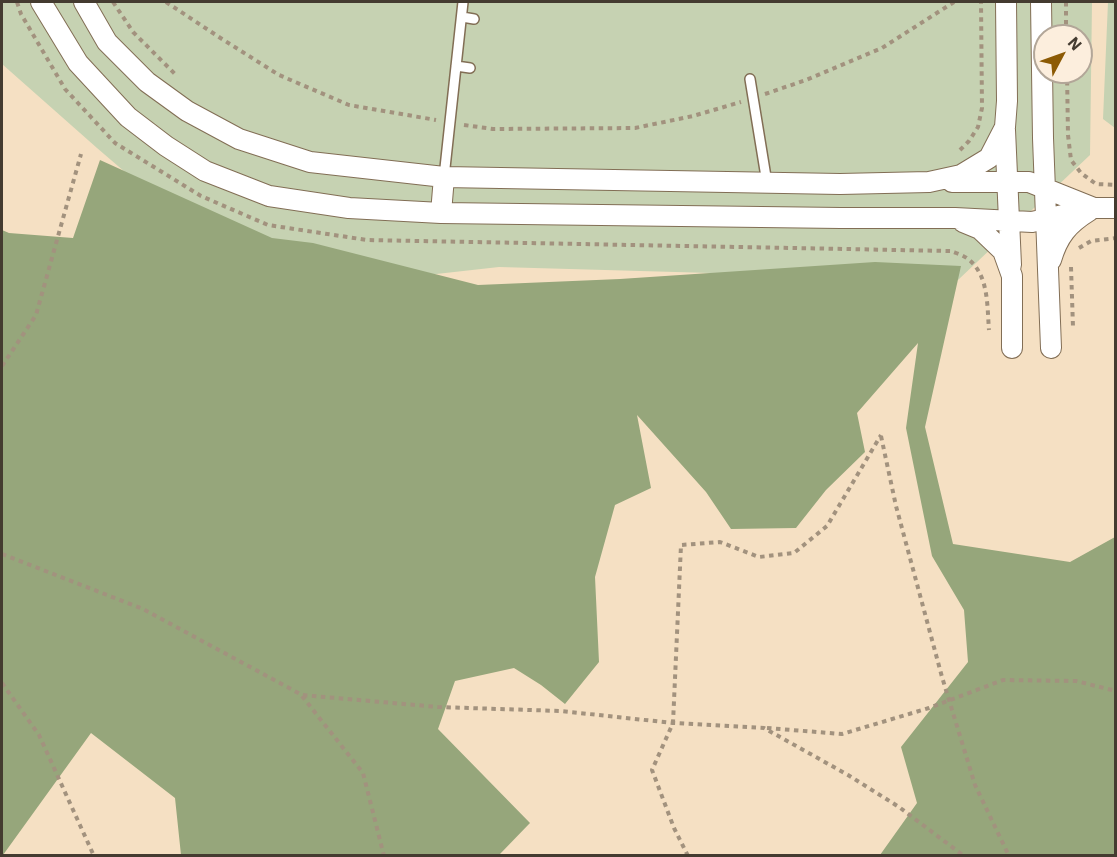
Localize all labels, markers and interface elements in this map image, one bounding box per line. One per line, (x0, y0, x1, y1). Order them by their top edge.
north arrow (1033, 24, 1093, 84)
text: N (1064, 33, 1086, 54)

